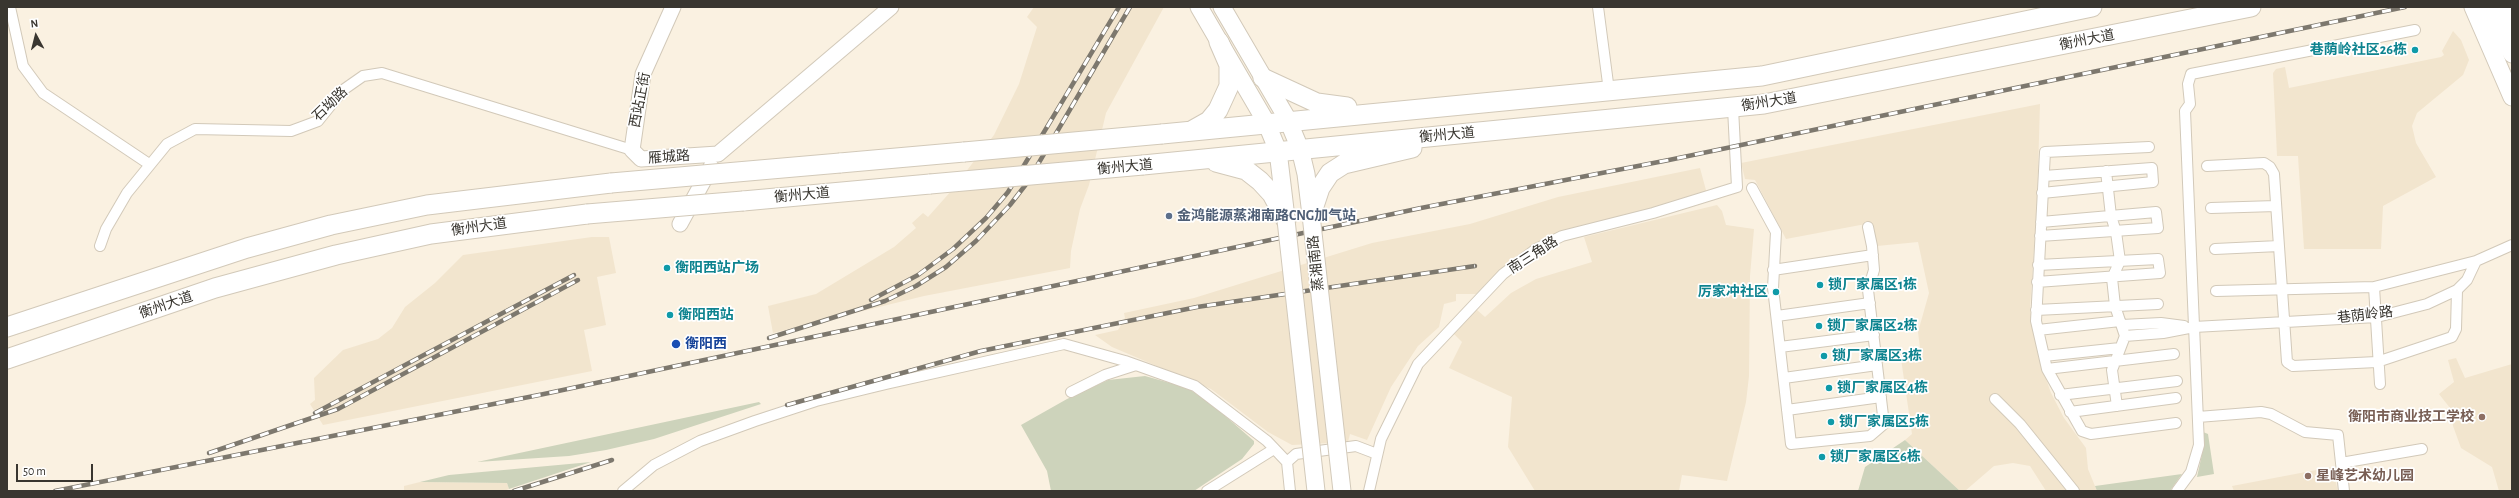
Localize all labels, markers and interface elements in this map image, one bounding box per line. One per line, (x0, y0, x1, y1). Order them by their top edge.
north arrow (16, 16, 56, 56)
text: N (30, 18, 39, 30)
street label: 衡州大道 (2058, 26, 2116, 54)
place label: 巷荫岭社区26栋 (2310, 42, 2407, 58)
marker: 巷荫岭社区26栋 (2410, 45, 2420, 55)
street label: 西站正街 (626, 71, 654, 129)
street label: 石坳路 (309, 83, 351, 125)
street label: 衡州大道 (1740, 89, 1798, 115)
street label: 衡州大道 (1418, 124, 1476, 146)
street label: 雁城路 (647, 147, 691, 167)
street label: 衡州大道 (1096, 156, 1154, 178)
street label: 衡州大道 (773, 184, 831, 206)
place label: 金鸿能源蒸湘南路CNG加气站 (1177, 208, 1356, 224)
marker: 金鸿能源蒸湘南路CNG加气站 (1164, 211, 1174, 221)
street label: 衡州大道 (450, 215, 508, 239)
street label: 南三角路 (1505, 233, 1561, 277)
street label: 蒸湘南路 (1305, 234, 1327, 292)
place label: 衡阳西站广场 (675, 260, 759, 276)
marker: 衡阳西站广场 (662, 263, 672, 273)
place label: 锁厂家属区1栋 (1828, 277, 1917, 293)
marker: 锁厂家属区1栋 (1815, 280, 1825, 290)
place label: 厉家冲社区 (1698, 284, 1768, 300)
marker: 厉家冲社区 (1771, 287, 1781, 297)
street label: 衡州大道 (137, 288, 195, 322)
street label: 巷荫岭路 (2336, 303, 2394, 327)
place label: 衡阳西站 (678, 307, 734, 323)
marker: 衡阳西站 (665, 310, 675, 320)
place label: 锁厂家属区2栋 (1827, 318, 1918, 334)
marker: 锁厂家属区2栋 (1814, 321, 1824, 331)
place label: 衡阳西 (685, 336, 727, 352)
marker: 衡阳西 (670, 338, 682, 350)
place label: 锁厂家属区3栋 (1832, 348, 1922, 364)
marker: 锁厂家属区3栋 (1819, 351, 1829, 361)
place label: 锁厂家属区4栋 (1837, 380, 1928, 396)
marker: 锁厂家属区4栋 (1824, 383, 1834, 393)
place label: 衡阳市商业技工学校 (2348, 409, 2474, 425)
marker: 衡阳市商业技工学校 (2477, 412, 2487, 422)
place label: 锁厂家属区5栋 (1839, 414, 1929, 430)
marker: 锁厂家属区5栋 (1826, 417, 1836, 427)
place label: 锁厂家属区6栋 (1830, 449, 1921, 465)
marker: 锁厂家属区6栋 (1817, 452, 1827, 462)
scale bar (18, 456, 95, 482)
text: 50 m (23, 465, 46, 477)
place label: 星峰艺术幼儿园 (2316, 468, 2414, 484)
marker: 星峰艺术幼儿园 (2303, 471, 2313, 481)

